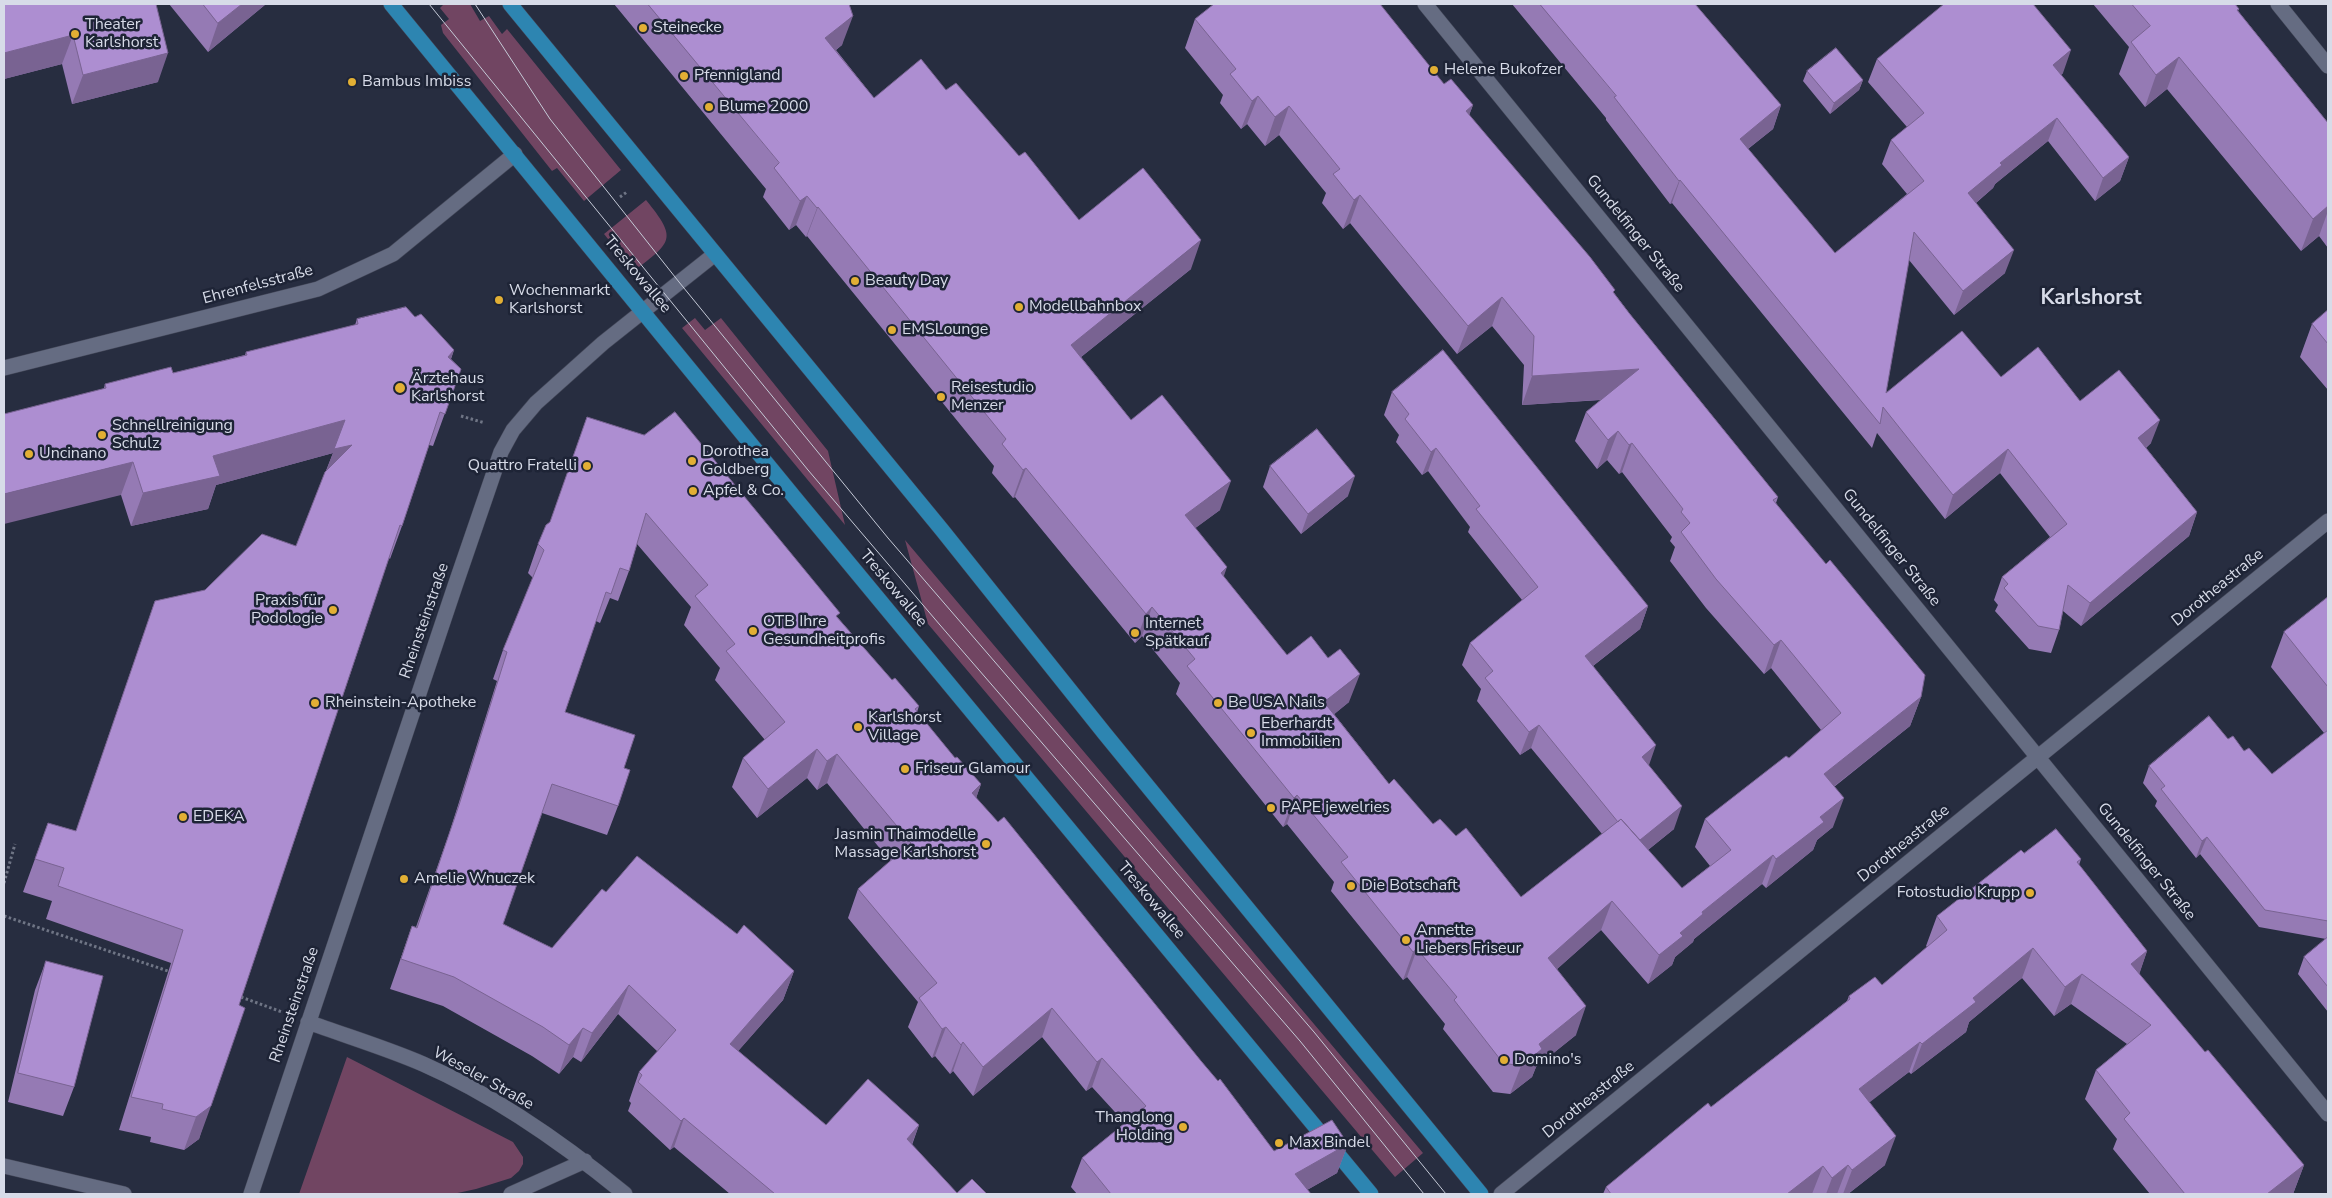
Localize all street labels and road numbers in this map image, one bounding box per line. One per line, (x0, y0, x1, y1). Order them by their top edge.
street label: Gundelfinger Straße (1582, 171, 1688, 297)
street label: Treskowallee (599, 232, 675, 318)
street label: Ehrenfelsstraße (201, 261, 315, 309)
street label: Gundelfinger Straße (1838, 485, 1944, 611)
street label: Dorotheastraße (2168, 545, 2268, 631)
street label: Treskowallee (855, 546, 931, 632)
street label: Rheinsteinstraße (396, 561, 454, 681)
street label: Gundelfinger Straße (2093, 799, 2199, 925)
street label: Dorotheastraße (1854, 801, 1954, 887)
street label: Treskowallee (1113, 858, 1189, 944)
street label: Rheinsteinstraße (266, 945, 324, 1065)
street label: Weseler Straße (429, 1043, 537, 1115)
street label: Dorotheastraße (1539, 1057, 1639, 1143)

